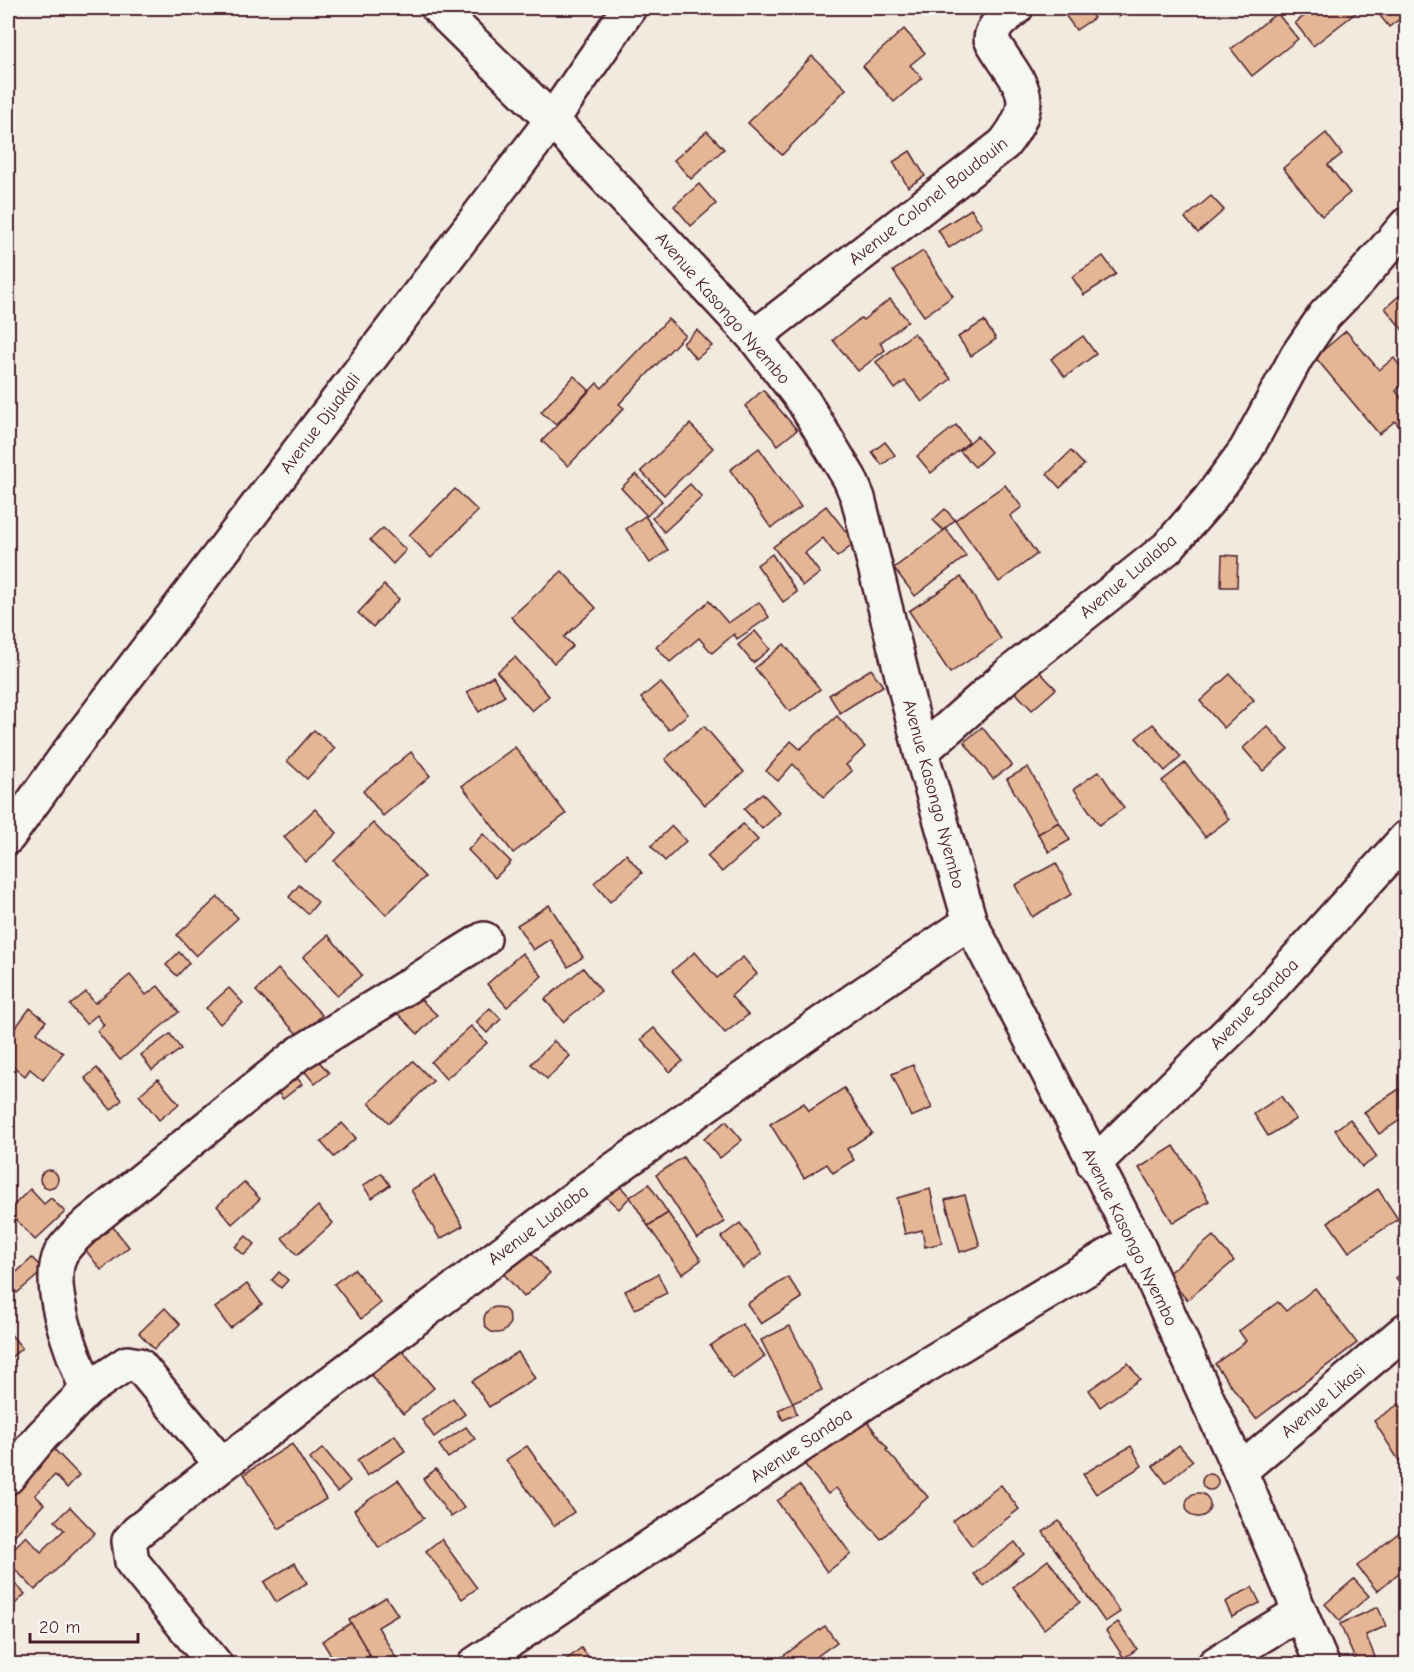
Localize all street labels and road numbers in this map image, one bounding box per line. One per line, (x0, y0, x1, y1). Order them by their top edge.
street label: Avenue Colonel Baudouin (845, 133, 1012, 270)
street label: Avenue Kasongo Nyembo (651, 228, 794, 389)
street label: Avenue Djuakali (276, 369, 365, 478)
street label: Avenue Lualaba (1076, 530, 1181, 623)
street label: Avenue Kasongo Nyembo (898, 697, 969, 891)
street label: Avenue Sandoa (1206, 954, 1303, 1054)
street label: Avenue Kasongo Nyembo (1077, 1145, 1182, 1329)
street label: Avenue Lualaba (484, 1181, 593, 1270)
street label: Avenue Likasi (1277, 1360, 1370, 1443)
street label: Avenue Sandoa (746, 1404, 856, 1487)

